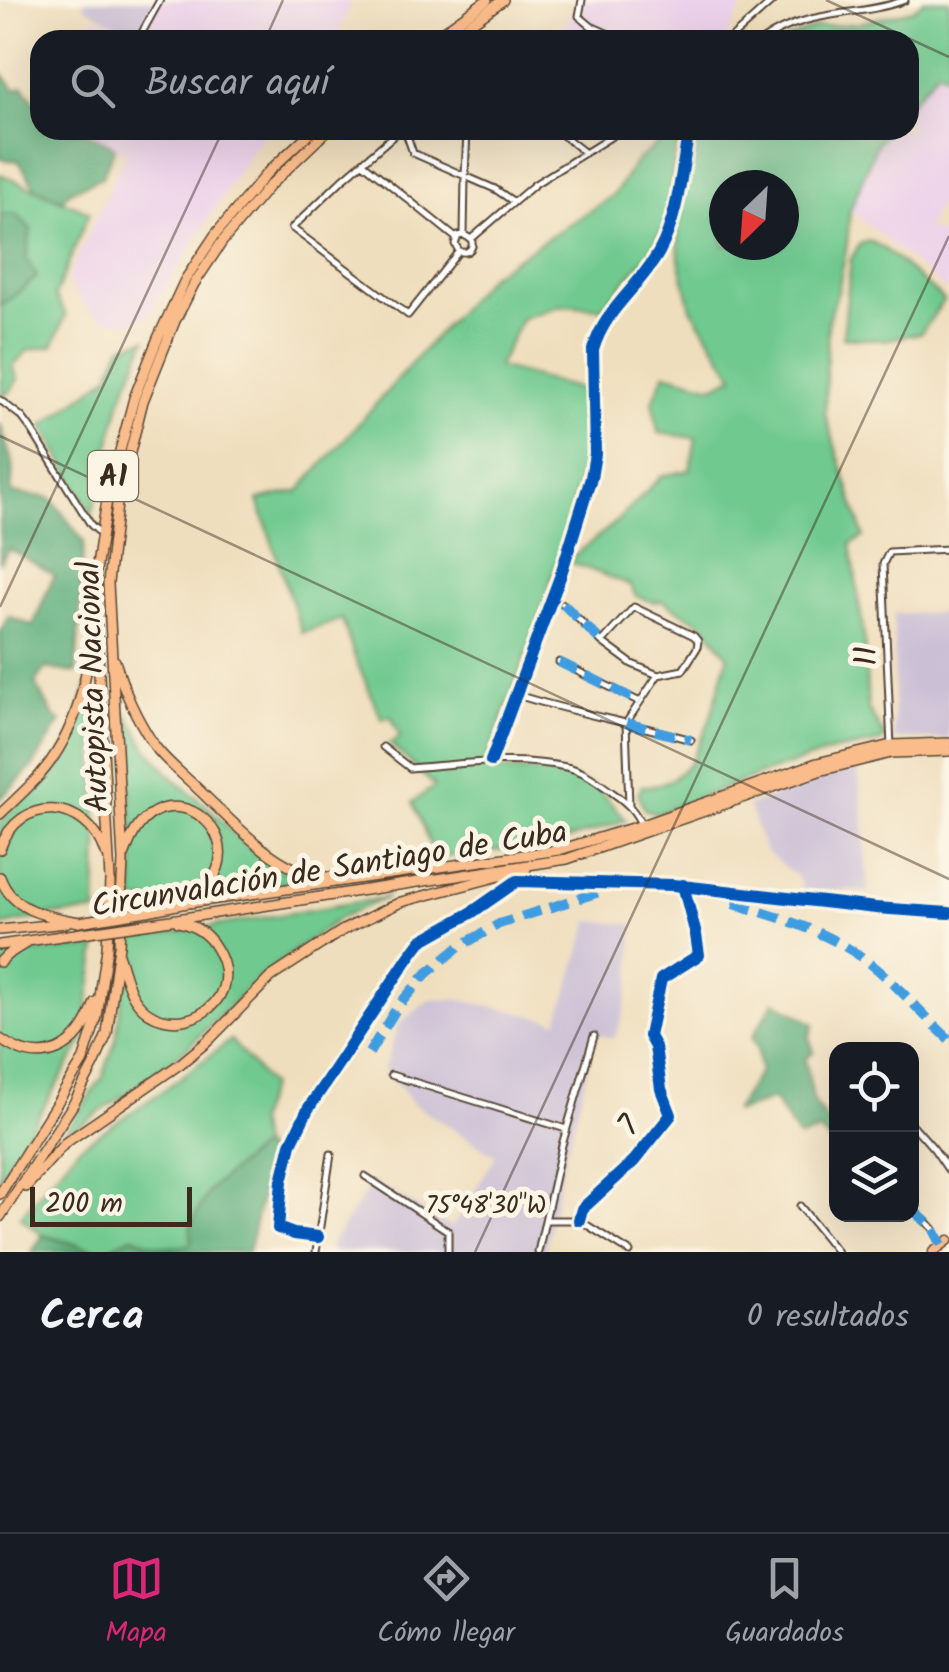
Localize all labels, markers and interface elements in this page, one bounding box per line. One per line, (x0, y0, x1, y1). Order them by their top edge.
search box (30, 30, 919, 140)
text: Buscar aquí (145, 55, 329, 115)
icon: search (65, 58, 120, 113)
north arrow (709, 170, 799, 260)
road number: A1 (88, 451, 138, 501)
street label: Autopista Nacional (65, 560, 124, 813)
street label: 11 (842, 645, 893, 667)
street label: Circunvalación de Santiago de Cuba (88, 808, 571, 933)
map controls (829, 1042, 919, 1222)
button: locate (829, 1042, 919, 1132)
street label: 7 (605, 1104, 655, 1148)
button: layers (829, 1132, 919, 1222)
scale bar (30, 1182, 192, 1226)
text: 200 m (45, 1182, 123, 1227)
text: 75°48'30"W (426, 1186, 546, 1226)
text: Cerca (40, 1284, 144, 1351)
text: 0 resultados (747, 1292, 909, 1343)
tab: Mapa (105, 1551, 167, 1656)
tab: Cómo llegar (377, 1551, 515, 1656)
tab: Guardados (725, 1551, 844, 1656)

